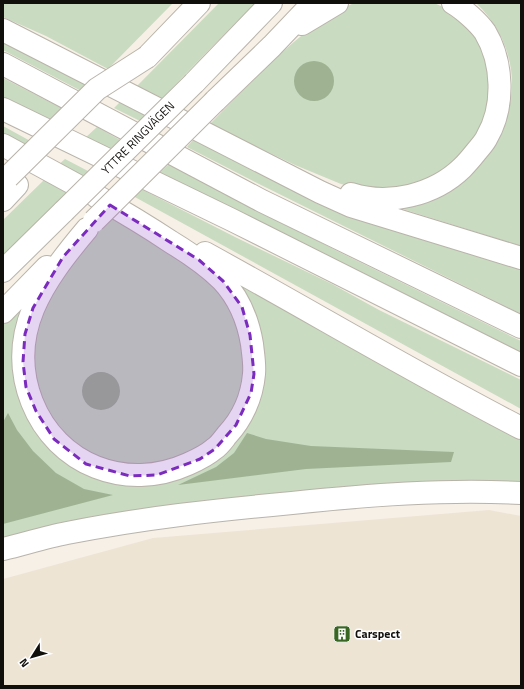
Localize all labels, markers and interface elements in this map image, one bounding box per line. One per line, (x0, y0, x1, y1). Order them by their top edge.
street label: YTTRE RINGVÄGEN (97, 97, 179, 179)
building icon: Carspect (332, 624, 352, 644)
place label: Carspect (355, 624, 401, 643)
north arrow (12, 637, 52, 677)
text: N (15, 655, 33, 671)

